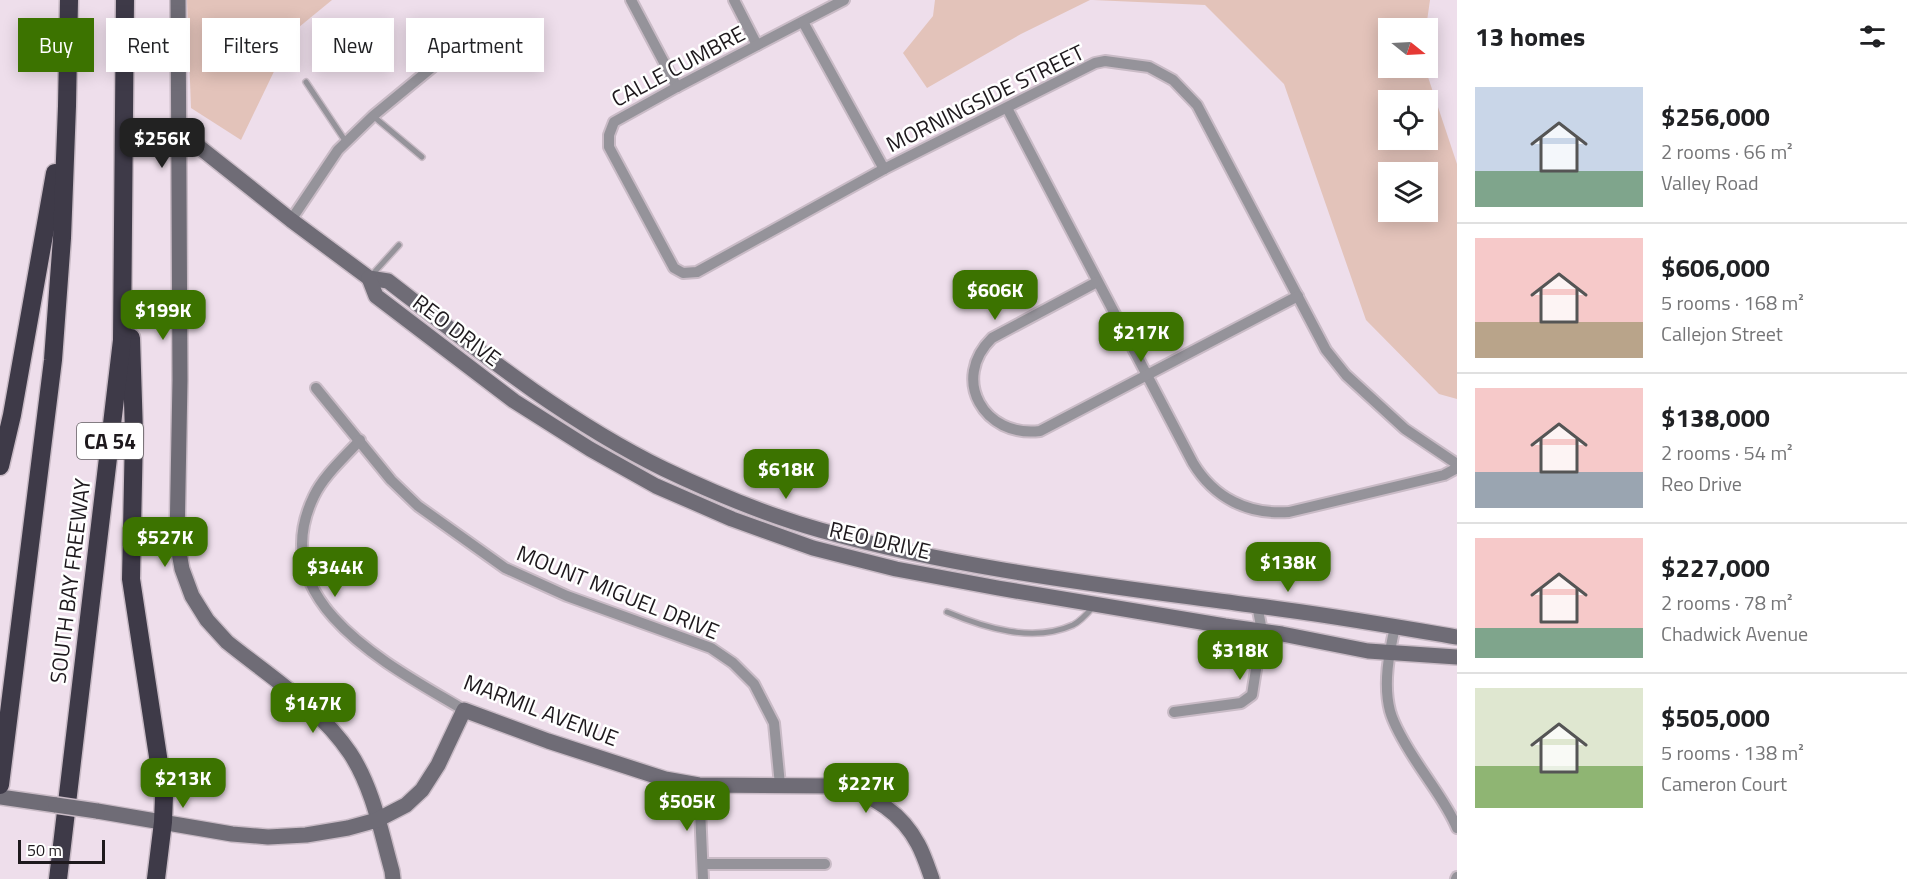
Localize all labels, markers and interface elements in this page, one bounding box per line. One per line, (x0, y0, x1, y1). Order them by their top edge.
street label: CALLE CUMBRE (605, 16, 751, 116)
text: 13 homes (1475, 17, 1585, 56)
chip: Buy (18, 18, 94, 72)
chip: Rent (106, 18, 190, 72)
chip: Filters (202, 18, 300, 72)
chip: New (312, 18, 394, 72)
chip: Apartment (406, 18, 544, 72)
north arrow (1378, 18, 1438, 78)
map controls (1378, 18, 1438, 222)
icon: filters (1856, 20, 1889, 53)
street label: MORNINGSIDE STREET (880, 35, 1090, 161)
button: locate (1378, 90, 1438, 150)
text: $256,000 (1661, 97, 1770, 136)
icon: home (1523, 111, 1595, 183)
pin: $256K (120, 118, 204, 169)
text: $256K (134, 122, 190, 153)
text: 2 rooms · 66 m² (1661, 136, 1793, 167)
button: layers (1378, 162, 1438, 222)
text: Valley Road (1661, 167, 1759, 198)
text: $606,000 (1661, 248, 1770, 287)
icon: home (1523, 262, 1595, 334)
pin: $606K (953, 270, 1037, 321)
text: $606K (967, 274, 1023, 305)
street label: REO DRIVE (406, 285, 508, 375)
text: 5 rooms · 168 m² (1661, 287, 1804, 318)
pin: $199K (121, 290, 205, 341)
text: $199K (135, 294, 191, 325)
pin: $217K (1099, 312, 1183, 363)
text: $217K (1113, 316, 1169, 347)
text: Callejon Street (1661, 318, 1783, 349)
text: $138,000 (1661, 398, 1770, 437)
icon: home (1523, 412, 1595, 484)
road number: CA 54 (77, 423, 143, 459)
text: 2 rooms · 54 m² (1661, 437, 1793, 468)
pin: $618K (744, 449, 828, 500)
text: $618K (758, 453, 814, 484)
text: Reo Drive (1661, 468, 1742, 499)
street label: SOUTH BAY FREEWAY (41, 476, 99, 685)
street label: REO DRIVE (826, 512, 934, 568)
pin: $527K (123, 517, 207, 568)
text: $527K (137, 521, 193, 552)
street label: MOUNT MIGUEL DRIVE (512, 536, 724, 648)
pin: $138K (1246, 542, 1330, 593)
text: $138K (1260, 546, 1316, 577)
pin: $344K (293, 547, 377, 598)
text: $227,000 (1661, 548, 1770, 587)
text: $344K (307, 551, 363, 582)
icon: home (1523, 562, 1595, 634)
text: 2 rooms · 78 m² (1661, 587, 1793, 618)
text: Chadwick Avenue (1661, 618, 1808, 649)
pin: $318K (1198, 630, 1282, 681)
text: $318K (1212, 634, 1268, 665)
street label: MARMIL AVENUE (459, 665, 623, 755)
pin: $147K (271, 683, 355, 734)
text: $147K (285, 687, 341, 718)
text: $505,000 (1661, 698, 1770, 737)
icon: home (1523, 712, 1595, 784)
text: 5 rooms · 138 m² (1661, 737, 1804, 768)
pin: $213K (141, 758, 225, 809)
text: $213K (155, 762, 211, 793)
pin: $227K (824, 763, 908, 814)
text: $227K (838, 767, 894, 798)
text: Cameron Court (1661, 768, 1787, 799)
pin: $505K (645, 781, 729, 832)
text: $505K (659, 785, 715, 816)
scale bar (18, 837, 105, 864)
text: 50 m (27, 838, 62, 862)

